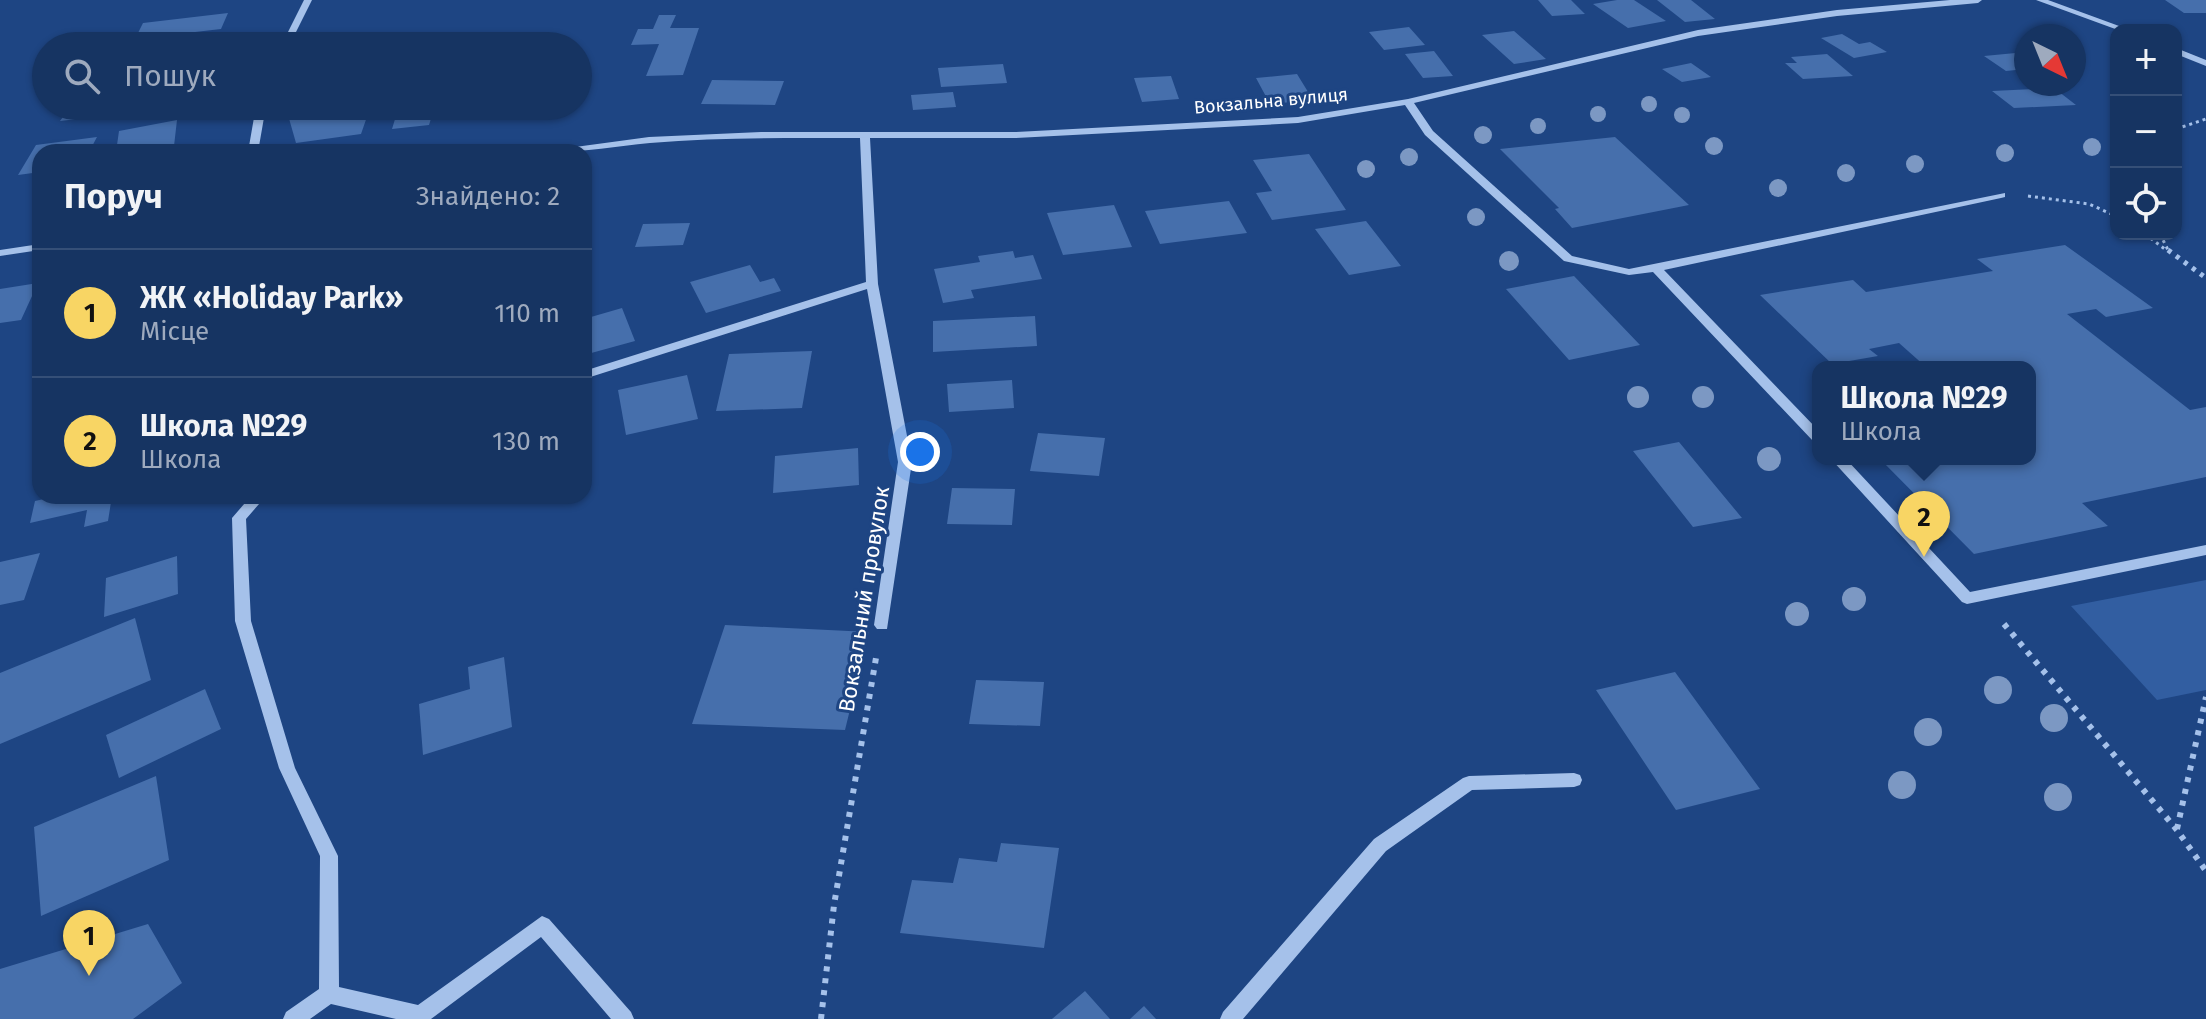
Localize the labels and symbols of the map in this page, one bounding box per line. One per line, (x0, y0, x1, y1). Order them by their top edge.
north arrow (2014, 24, 2086, 96)
street label: Вокзальна вулиця (1193, 83, 1349, 119)
your location (900, 432, 940, 472)
street label: Вокзальний провулок (833, 484, 895, 714)
pin: 2 (1898, 491, 1950, 557)
pin: 1 (63, 910, 115, 976)

